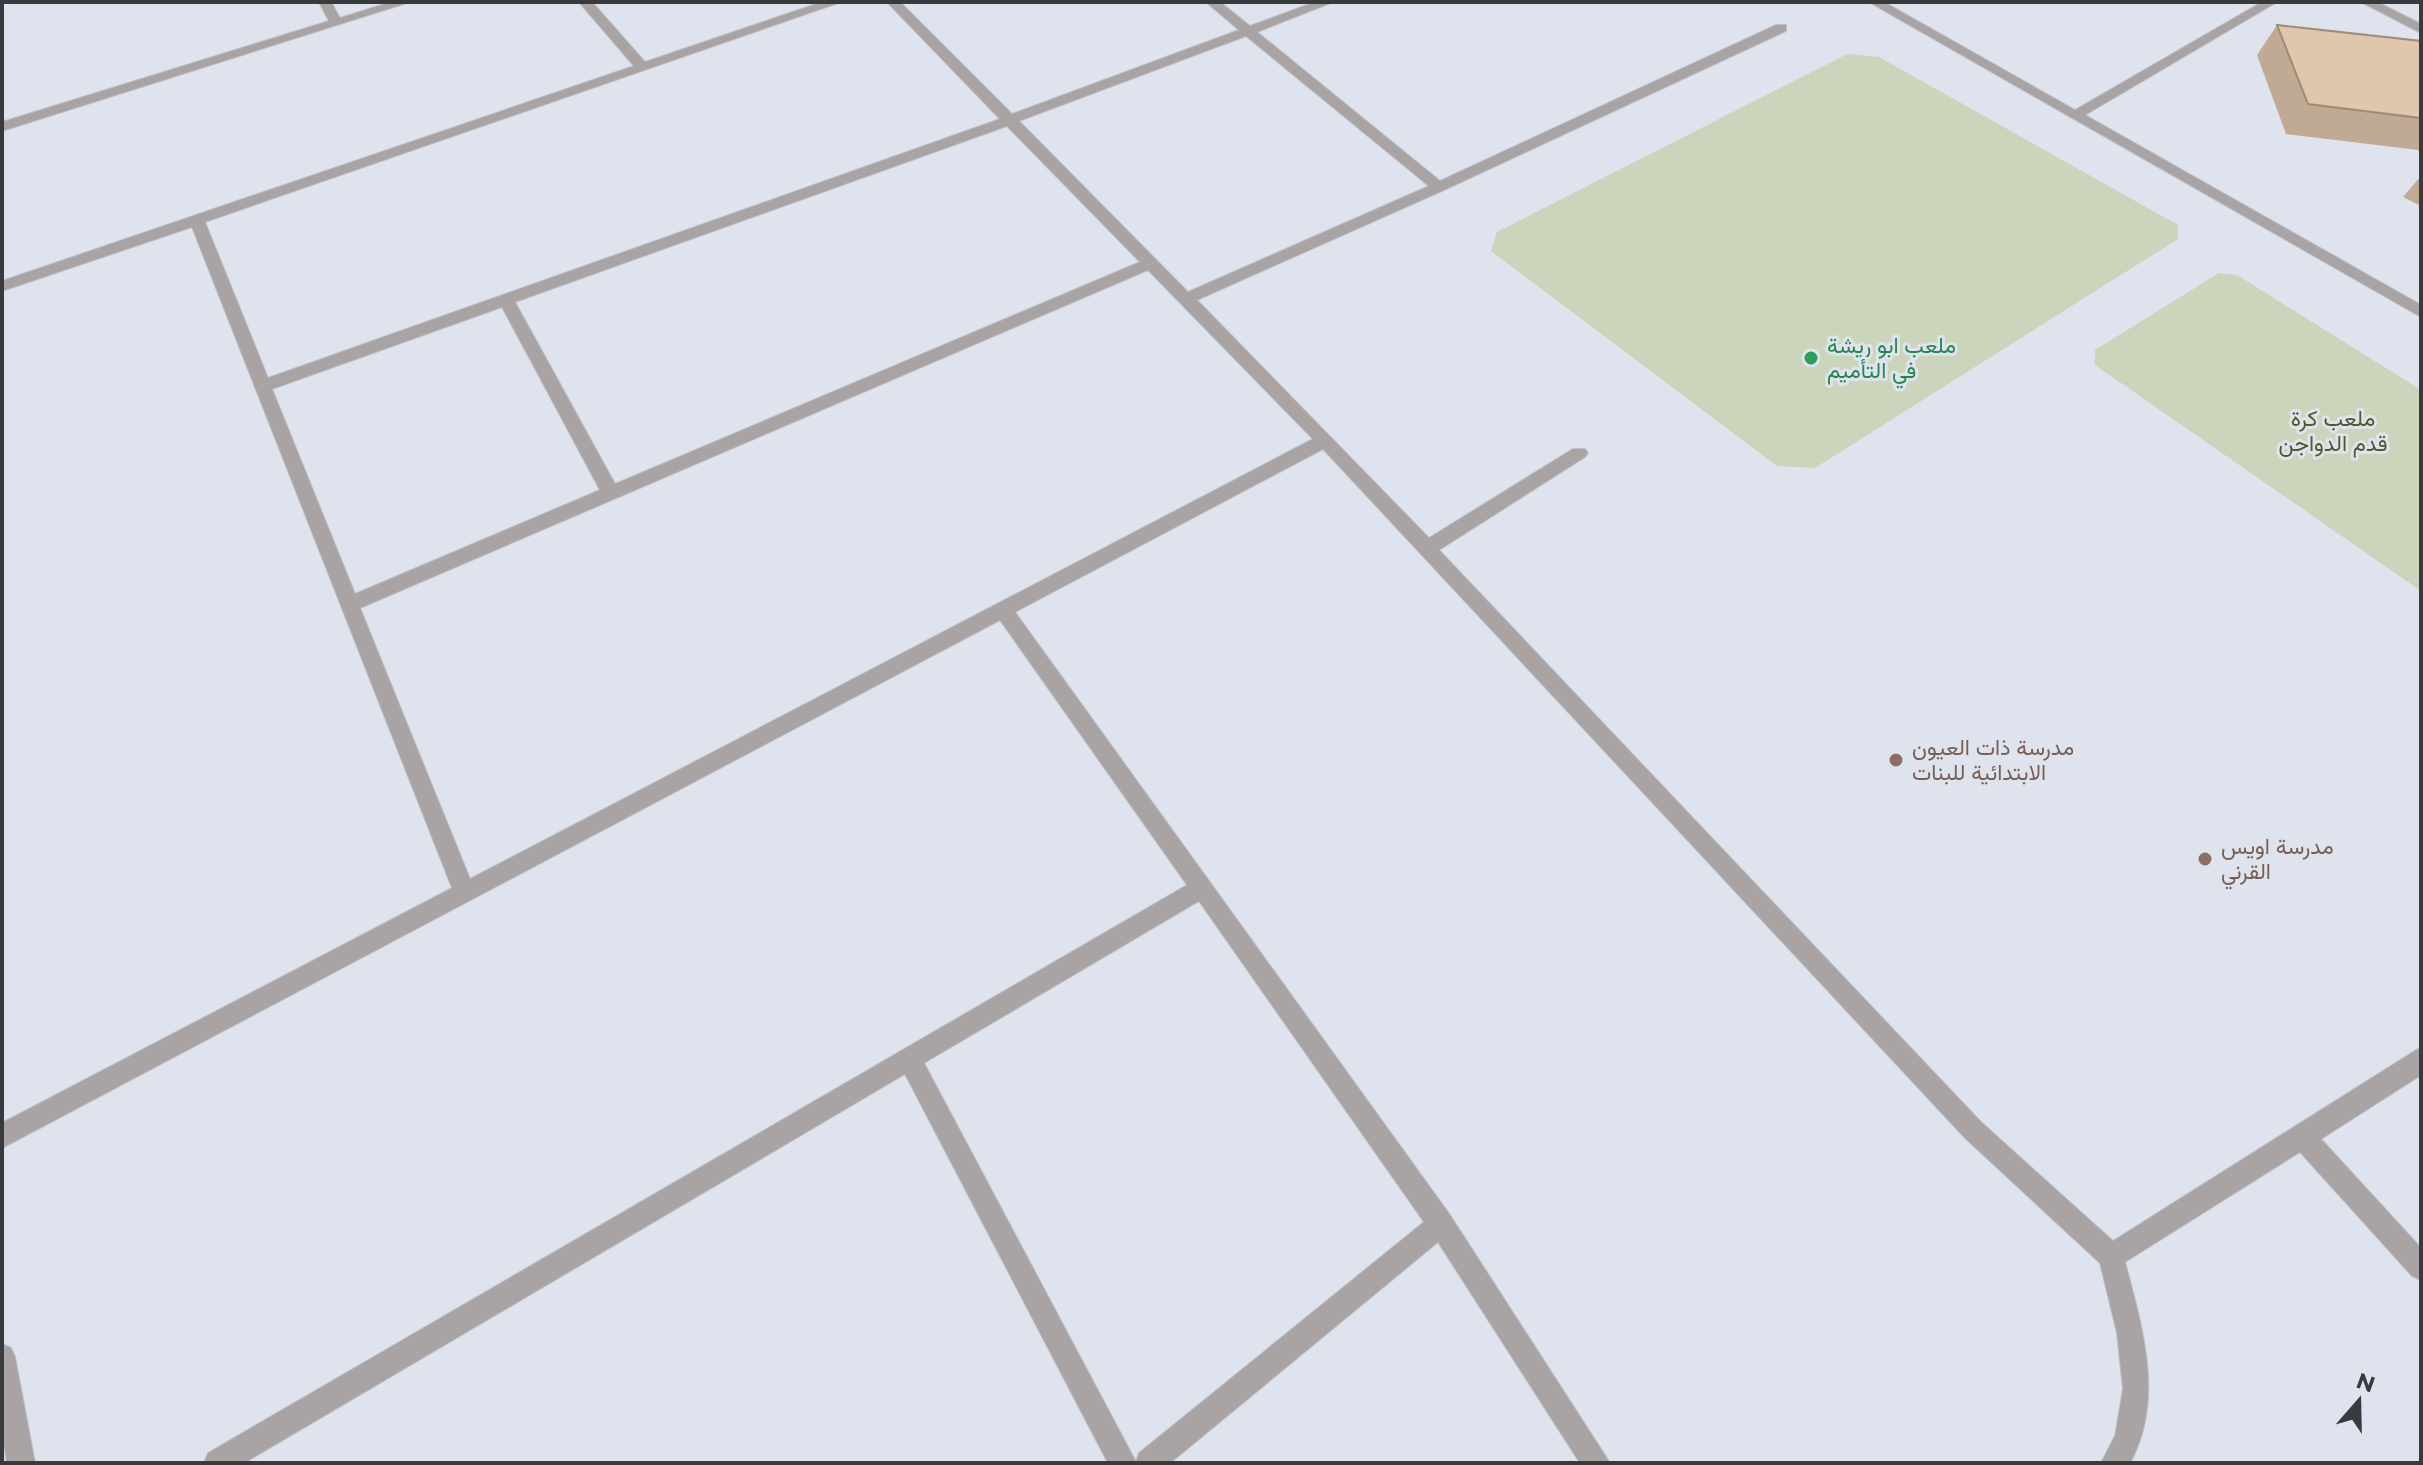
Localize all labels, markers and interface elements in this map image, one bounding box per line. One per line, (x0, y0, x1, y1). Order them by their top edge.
place label: ملعب ابو ريشة في التأميم (1827, 332, 1956, 389)
marker: ملعب ابو ريشة في التأميم (1802, 349, 1820, 367)
park label: ملعب كرة قدم الدواجن (2278, 405, 2388, 458)
place label: مدرسة ذات العيون الابتدائية للبنات (1912, 734, 2074, 786)
marker: مدرسة ذات العيون الابتدائية للبنات (1887, 751, 1905, 769)
place label: مدرسة اويس القرني (2221, 833, 2334, 890)
marker: مدرسة اويس القرني (2196, 850, 2214, 868)
north arrow (2319, 1361, 2399, 1441)
text: N (2353, 1367, 2379, 1398)

